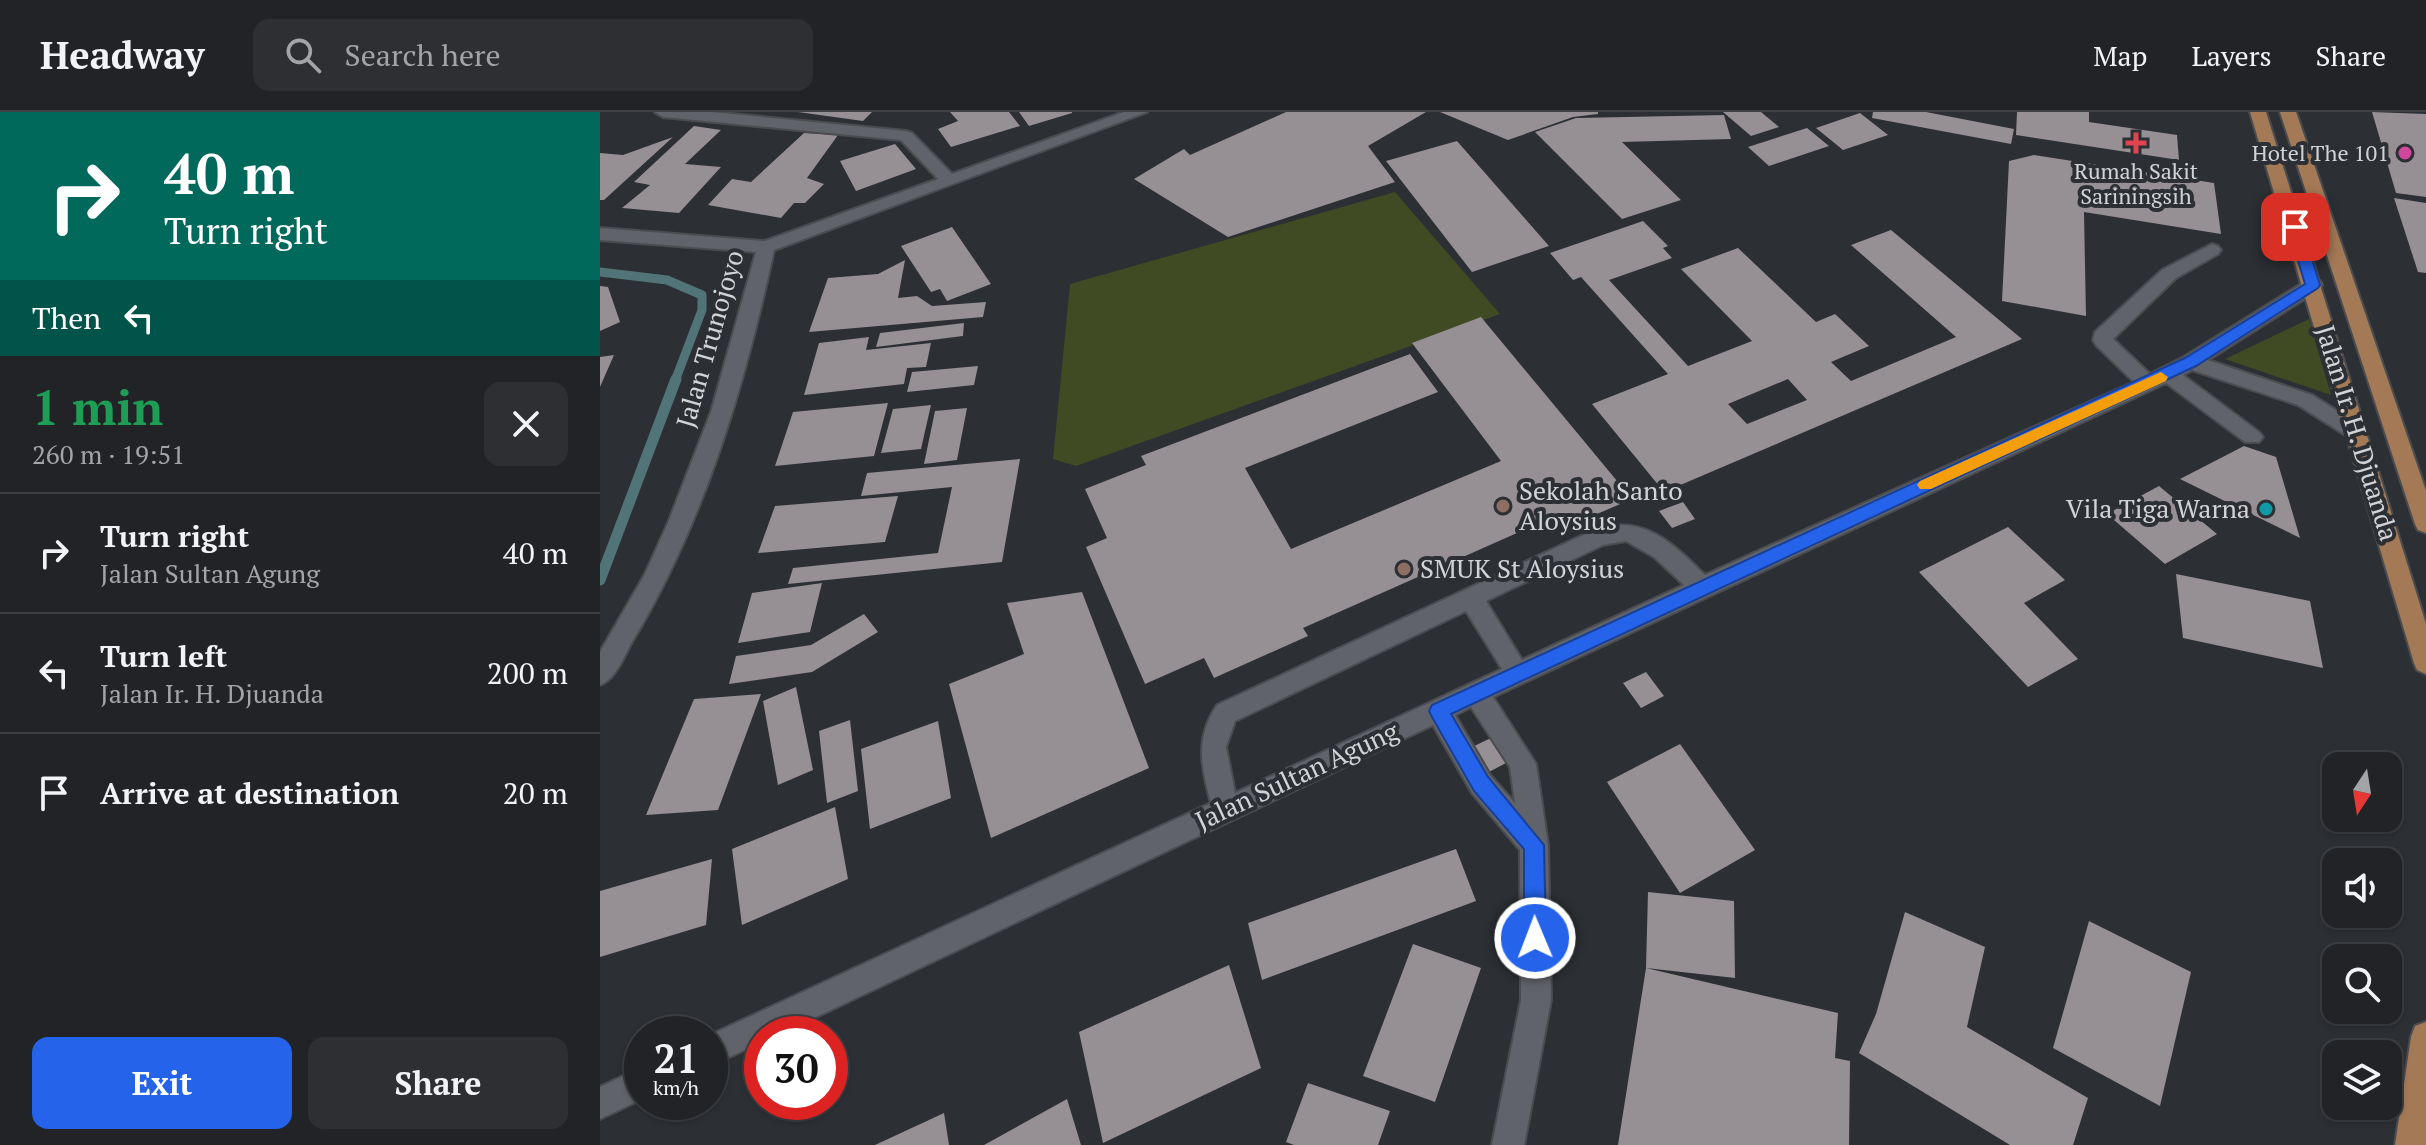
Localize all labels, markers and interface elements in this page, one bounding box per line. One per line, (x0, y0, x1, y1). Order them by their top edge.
search box (253, 19, 813, 91)
text: Headway (40, 30, 205, 80)
icon: search (281, 33, 325, 77)
text: Search here (345, 35, 501, 75)
text: Map (2093, 37, 2147, 74)
text: Layers (2191, 37, 2272, 74)
text: Share (2316, 37, 2386, 74)
marker: Rumah Sakit Sariningsih (2125, 132, 2147, 154)
text: 40 m (164, 136, 294, 210)
place label: Hotel The 101 (2252, 138, 2389, 167)
icon: right (32, 144, 136, 248)
marker: Hotel The 101 (2396, 144, 2414, 162)
place label: Rumah Sakit Sariningsih (2074, 156, 2198, 210)
pin (2261, 193, 2329, 261)
icon: arrive (2273, 205, 2317, 249)
text: Turn right (164, 207, 328, 254)
street label: Jalan Trunojoyo (667, 246, 751, 431)
icon: left (117, 296, 161, 340)
text: Then (32, 298, 101, 338)
street label: Jalan Ir. H. Djuanda (2309, 321, 2407, 545)
text: 1 min (32, 375, 163, 439)
button: close (484, 382, 568, 466)
text: 260 m · 19:51 (32, 437, 185, 471)
place label: Sekolah Santo Aloysius (1519, 473, 1683, 537)
place label: Vila Tiga Warna (2066, 491, 2250, 525)
marker: Sekolah Santo Aloysius (1494, 497, 1512, 515)
marker: Vila Tiga Warna (2257, 500, 2275, 518)
text: Turn right (100, 516, 249, 556)
icon: right (32, 531, 76, 575)
text: 40 m (503, 533, 568, 573)
place label: SMUK St Aloysius (1420, 551, 1624, 585)
text: Jalan Sultan Agung (100, 556, 320, 590)
marker: SMUK St Aloysius (1395, 560, 1413, 578)
text: Turn left (100, 636, 227, 676)
icon: left (32, 651, 76, 695)
text: 200 m (487, 653, 568, 693)
text: Jalan Ir. H. Djuanda (100, 676, 324, 710)
street label: Jalan Sultan Agung (1190, 713, 1404, 837)
north arrow (2322, 752, 2402, 832)
map controls (2322, 752, 2402, 1120)
icon: arrive (32, 771, 76, 815)
text: Arrive at destination (100, 773, 399, 813)
text: 20 m (503, 773, 568, 813)
button: sound (2322, 848, 2402, 928)
position arrow (1493, 896, 1577, 980)
button: search (2322, 944, 2402, 1024)
speed limit sign: 30 (744, 1016, 848, 1120)
text: 21 (653, 1031, 699, 1084)
button: Exit (32, 1037, 292, 1129)
button: Share (308, 1037, 568, 1129)
button: layers (2322, 1040, 2402, 1120)
text: km/h (653, 1074, 699, 1101)

